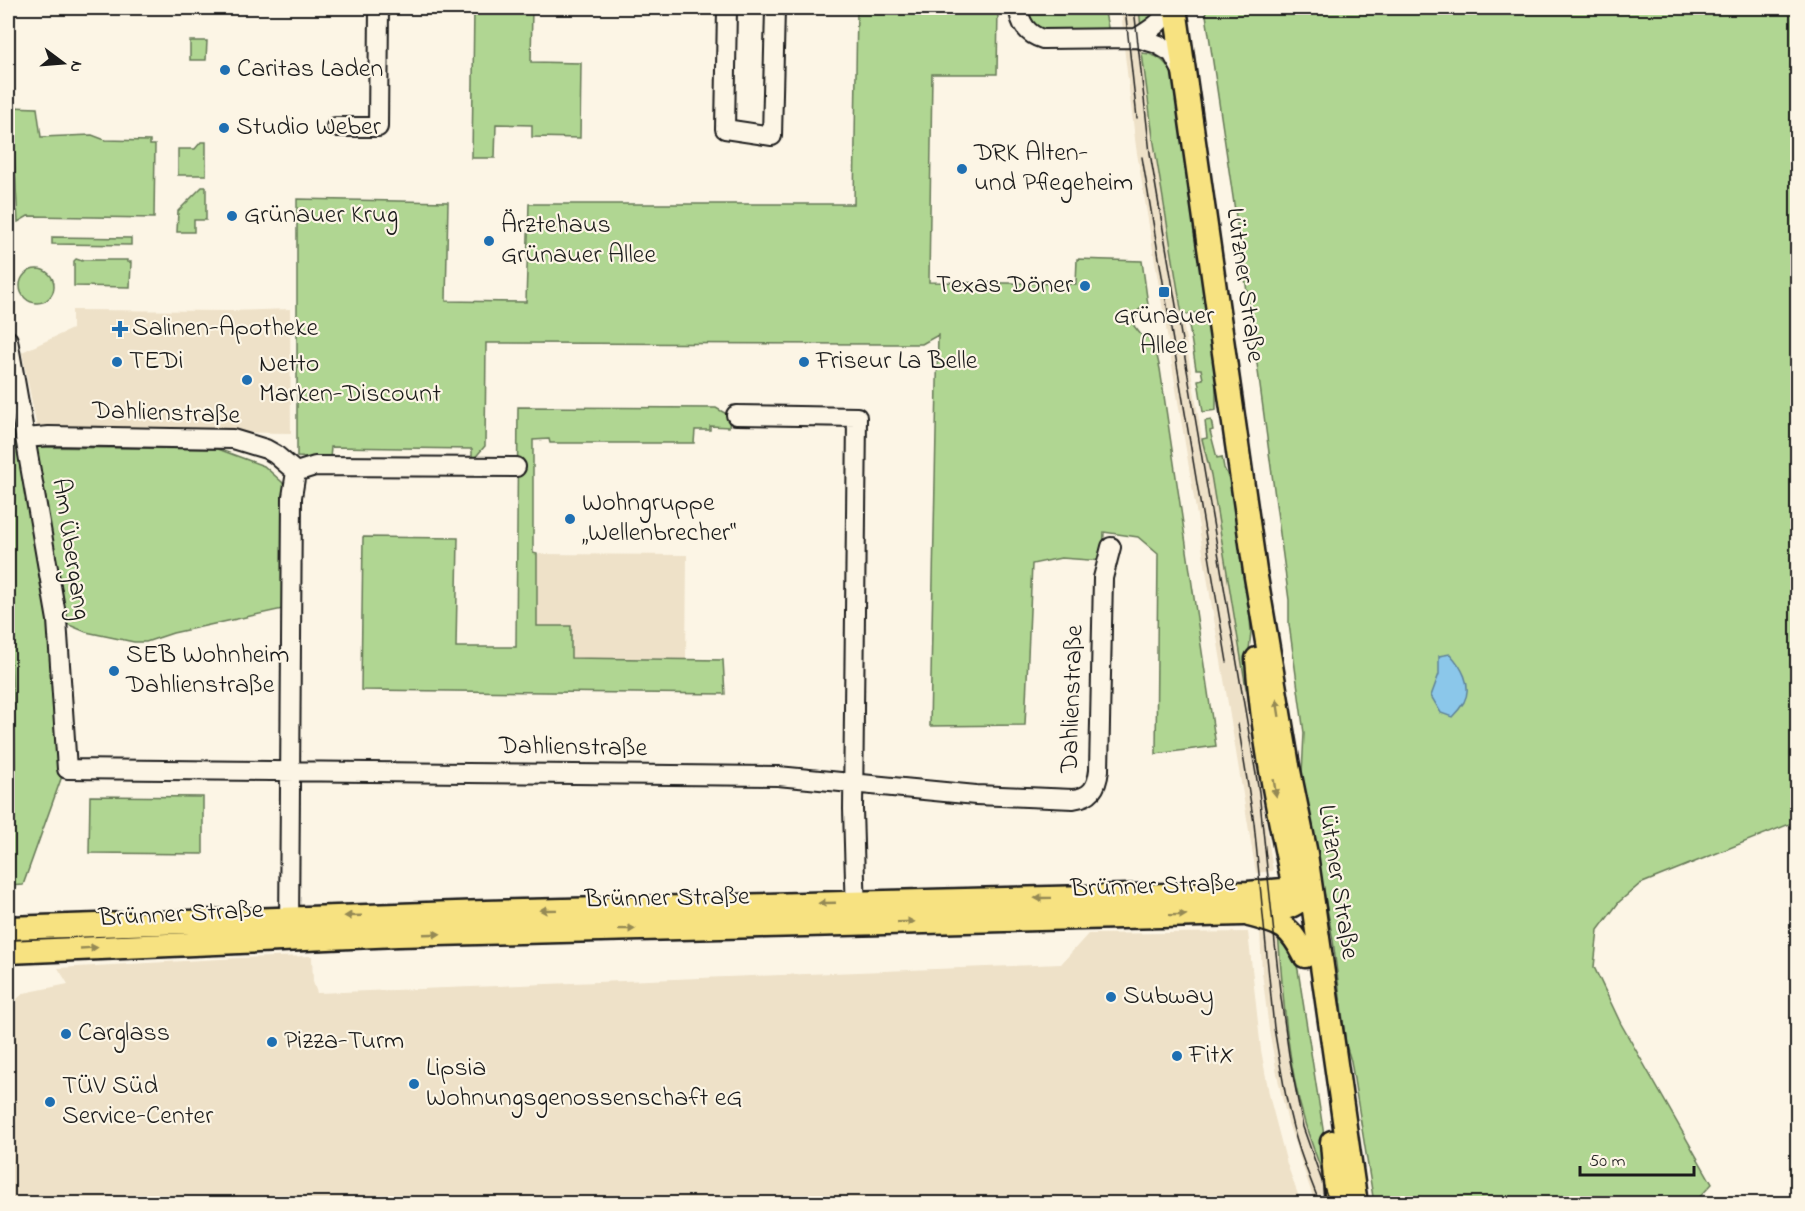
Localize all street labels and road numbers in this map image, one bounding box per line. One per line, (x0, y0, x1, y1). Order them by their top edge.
street label: Lützner Straße (1214, 205, 1274, 365)
street label: Dahlienstraße (90, 392, 241, 436)
street label: Am Übergang (40, 475, 100, 623)
street label: Dahlienstraße (1051, 624, 1095, 775)
street label: Dahlienstraße (498, 728, 648, 768)
street label: Lützner Straße (1306, 802, 1368, 962)
street label: Brünner Straße (1069, 865, 1236, 909)
street label: Brünner Straße (583, 879, 750, 919)
street label: Brünner Straße (97, 892, 265, 938)

